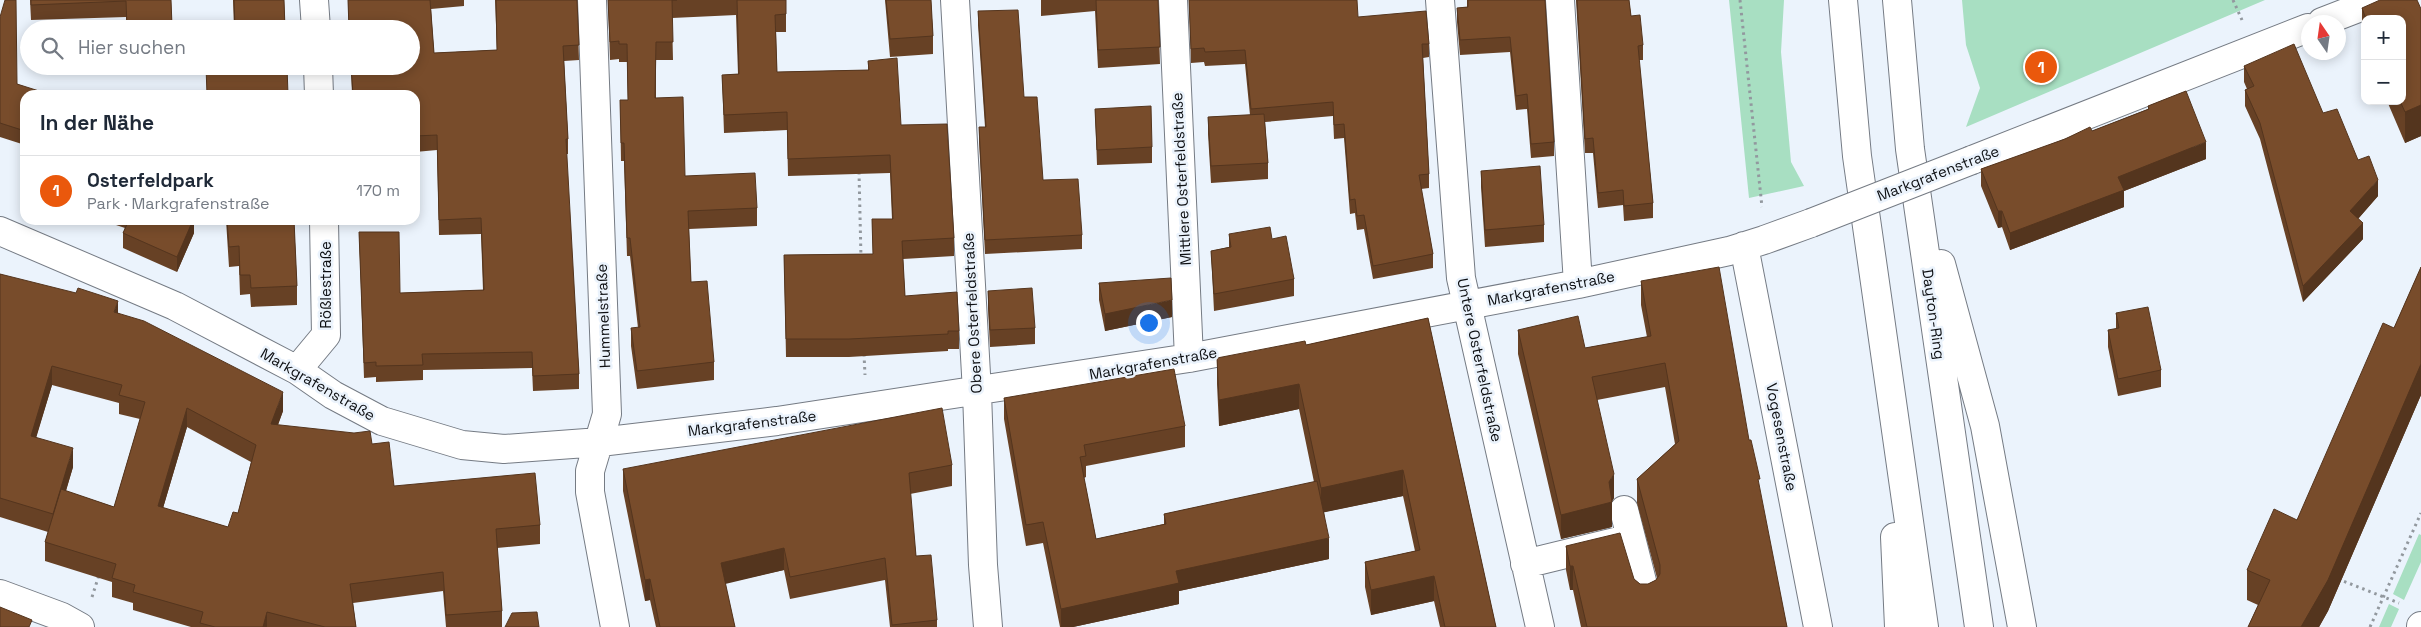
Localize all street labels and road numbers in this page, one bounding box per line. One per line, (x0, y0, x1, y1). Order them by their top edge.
street label: Mittlere Osterfeldstraße (1167, 92, 1195, 266)
street label: Markgrafenstraße (1874, 141, 2002, 205)
street label: Obere Osterfeldstraße (958, 232, 986, 394)
street label: Rößlestraße (316, 241, 335, 329)
street label: Hummelstraße (592, 263, 614, 368)
street label: Markgrafenstraße (1486, 266, 1616, 310)
street label: Dayton-Ring (1918, 267, 1950, 361)
street label: Untere Osterfeldstraße (1453, 276, 1507, 444)
street label: Markgrafenstraße (1088, 342, 1218, 384)
street label: Markgrafenstraße (257, 343, 379, 425)
street label: Vogesenstraße (1762, 381, 1802, 493)
street label: Markgrafenstraße (687, 406, 817, 440)

